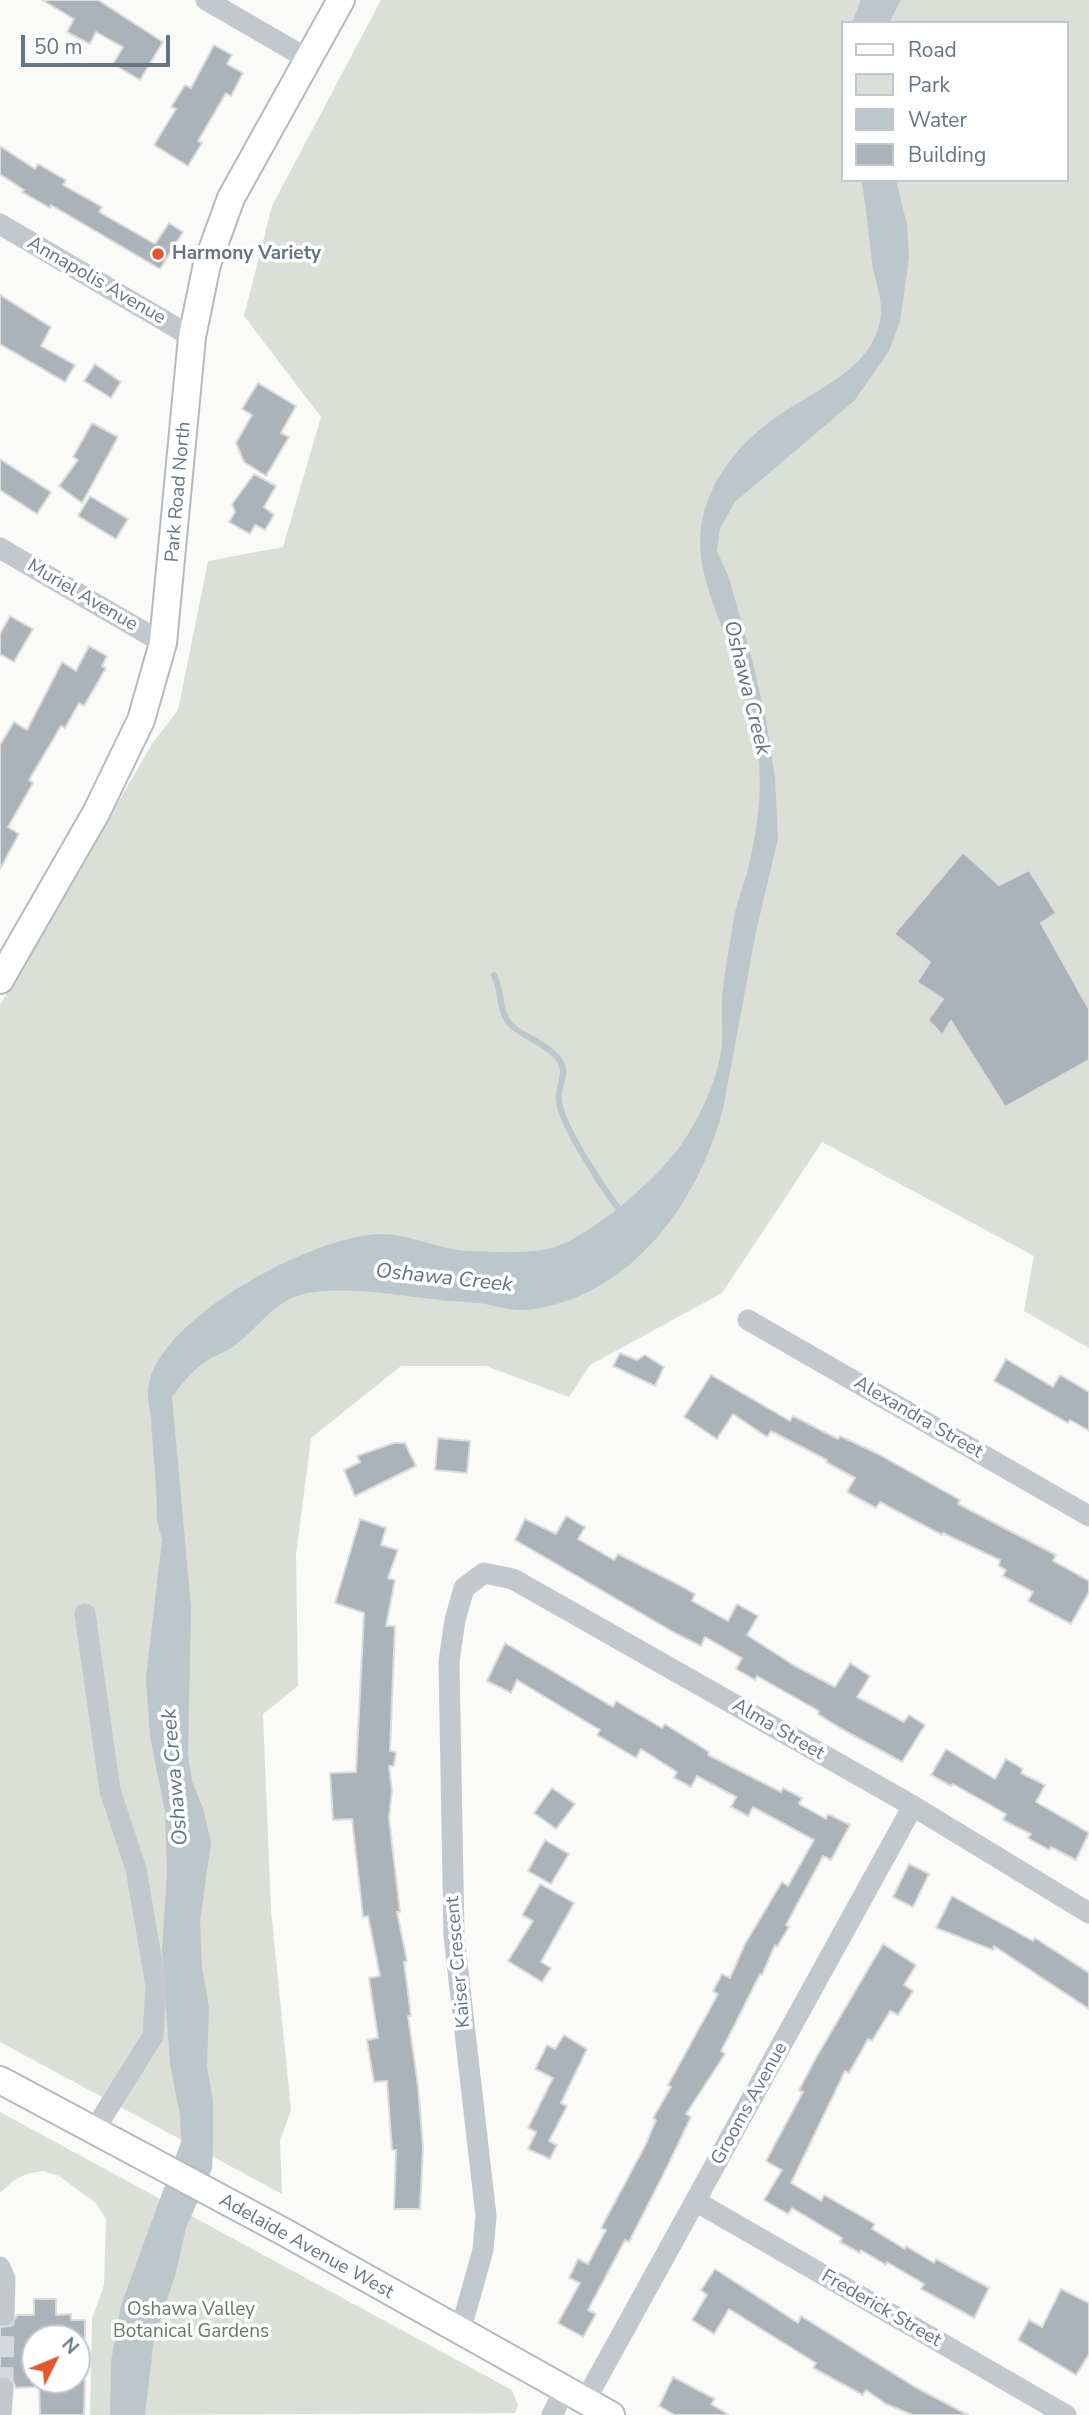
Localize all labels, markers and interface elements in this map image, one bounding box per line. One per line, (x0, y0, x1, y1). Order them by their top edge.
scale bar (24, 21, 173, 65)
legend (841, 21, 1068, 182)
text: 50 m (34, 33, 83, 61)
text: Road (908, 36, 957, 64)
text: Park (908, 71, 950, 99)
text: Water (908, 106, 967, 134)
text: Building (908, 141, 986, 169)
street label: Annapolis Avenue (23, 232, 169, 330)
place label: Harmony Variety (172, 243, 321, 265)
marker: Harmony Variety (150, 246, 166, 262)
street label: Park Road North (161, 421, 197, 563)
street label: Muriel Avenue (23, 555, 141, 637)
water label: Oshawa Creek (717, 618, 775, 758)
water label: Oshawa Creek (374, 1259, 514, 1299)
street label: Alexandra Street (850, 1372, 986, 1464)
street label: Alma Street (728, 1694, 828, 1766)
water label: Oshawa Creek (157, 1707, 195, 1847)
street label: Kaiser Crescent (442, 1895, 476, 2029)
street label: Grooms Avenue (707, 2039, 793, 2169)
street label: Adelaide Avenue West (215, 2189, 397, 2305)
street label: Frederick Street (817, 2266, 945, 2352)
park label: Oshawa Valley Botanical Gardens (113, 2299, 269, 2343)
north arrow (21, 2324, 91, 2394)
text: N (56, 2332, 84, 2360)

